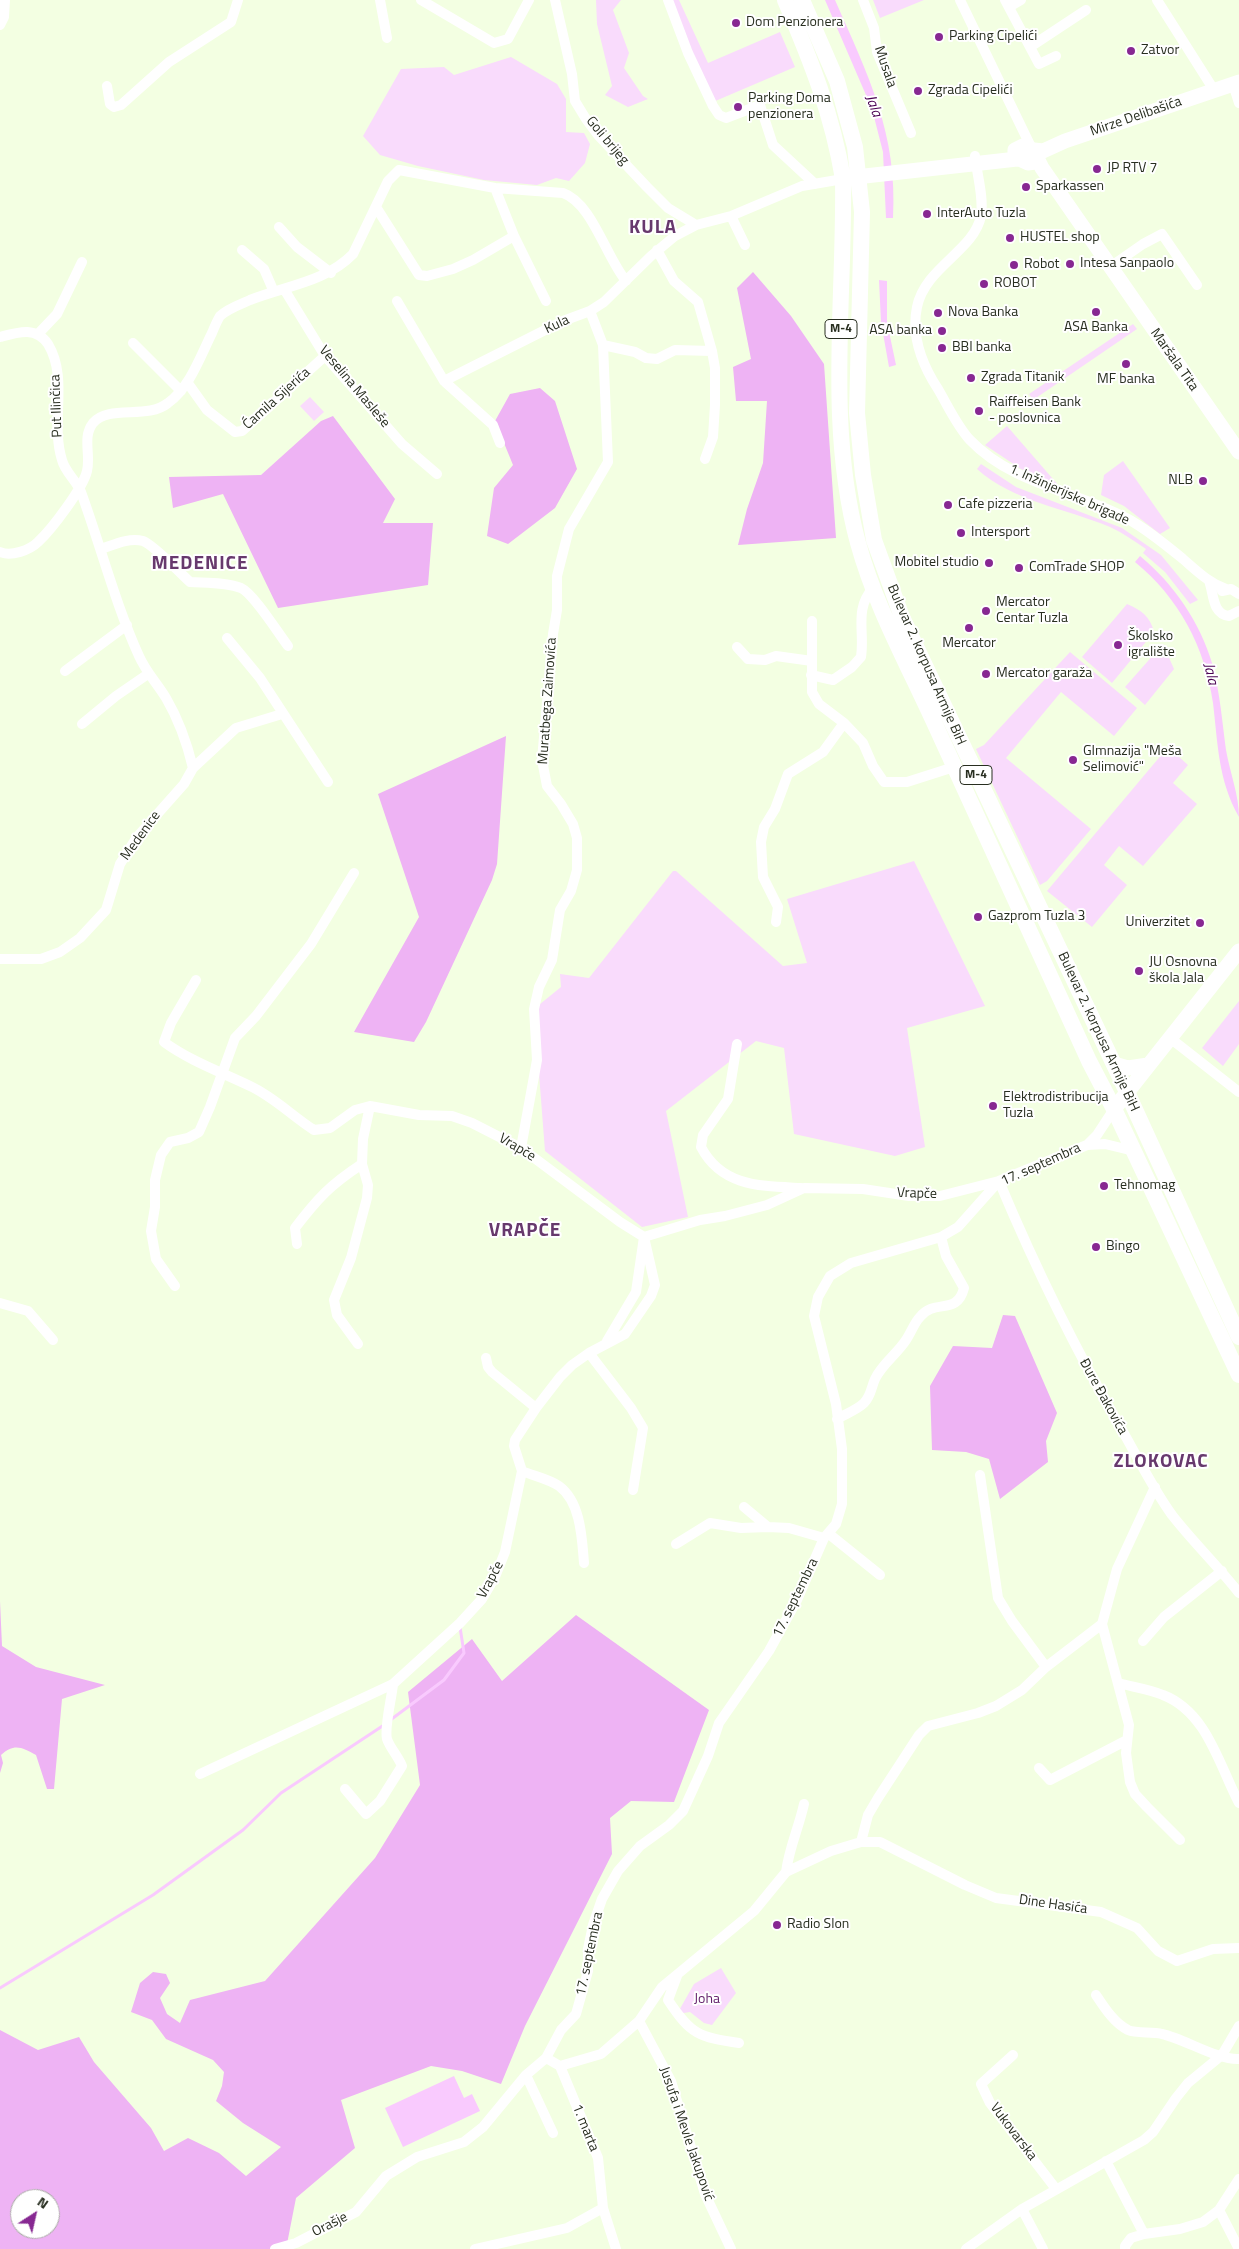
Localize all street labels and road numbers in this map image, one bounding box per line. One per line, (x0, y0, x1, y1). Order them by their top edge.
street label: Musala (870, 44, 900, 90)
street label: Mirze Delibašića (1088, 93, 1184, 141)
street label: Goli brijeg (582, 113, 632, 169)
street label: Kula (542, 312, 572, 338)
road number: M-4 (825, 320, 857, 338)
street label: Maršala Tita (1146, 325, 1202, 395)
street label: Veselina Masleše (315, 343, 393, 431)
street label: Ćamila Sijerića (240, 364, 314, 434)
street label: Put Ilinčica (48, 374, 66, 438)
street label: 1. Inžinjerijske brigade (1006, 461, 1132, 529)
street label: Bulevar 2. korpusa Armije BiH (883, 582, 969, 748)
street label: Muratbega Zaimovića (535, 637, 561, 765)
road number: M-4 (960, 766, 992, 784)
street label: Medenice (117, 808, 165, 864)
street label: Bulevar 2. korpusa Armije BiH (1054, 949, 1142, 1115)
street label: Vrapče (495, 1130, 539, 1166)
street label: 17. septembra (998, 1140, 1084, 1190)
street label: Vrapče (897, 1185, 937, 1203)
street label: Đure Đakovića (1075, 1356, 1131, 1438)
street label: 17. septembra (770, 1556, 822, 1640)
street label: Vrapče (474, 1558, 508, 1602)
street label: Dine Hasića (1018, 1892, 1088, 1918)
street label: 17. septembra (573, 1910, 607, 1998)
street label: Jusufa i Mevle Jakupović (655, 2065, 717, 2203)
street label: Vukovarska (986, 2100, 1040, 2164)
street label: 1. marta (568, 2102, 602, 2154)
street label: Orašje (309, 2209, 351, 2241)

